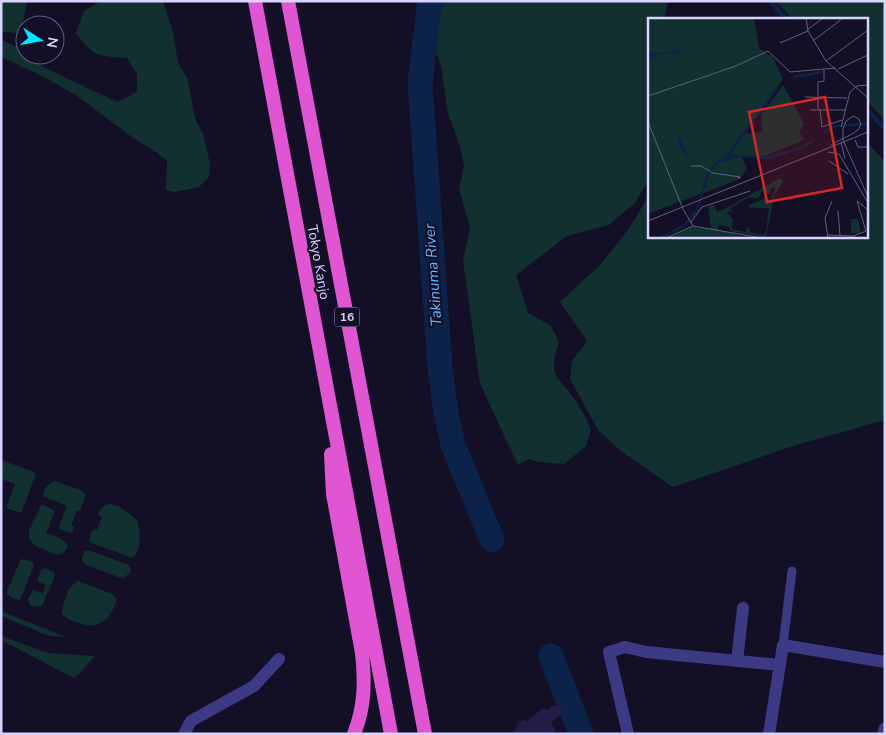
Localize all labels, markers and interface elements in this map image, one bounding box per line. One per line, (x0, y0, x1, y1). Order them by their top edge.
north arrow (15, 15, 65, 65)
inset map (648, 18, 868, 238)
text: N (42, 35, 63, 49)
water label: Takinuma River (419, 222, 447, 327)
street label: Tokyo Kanjo (303, 223, 334, 301)
road number: 16 (334, 308, 360, 326)

